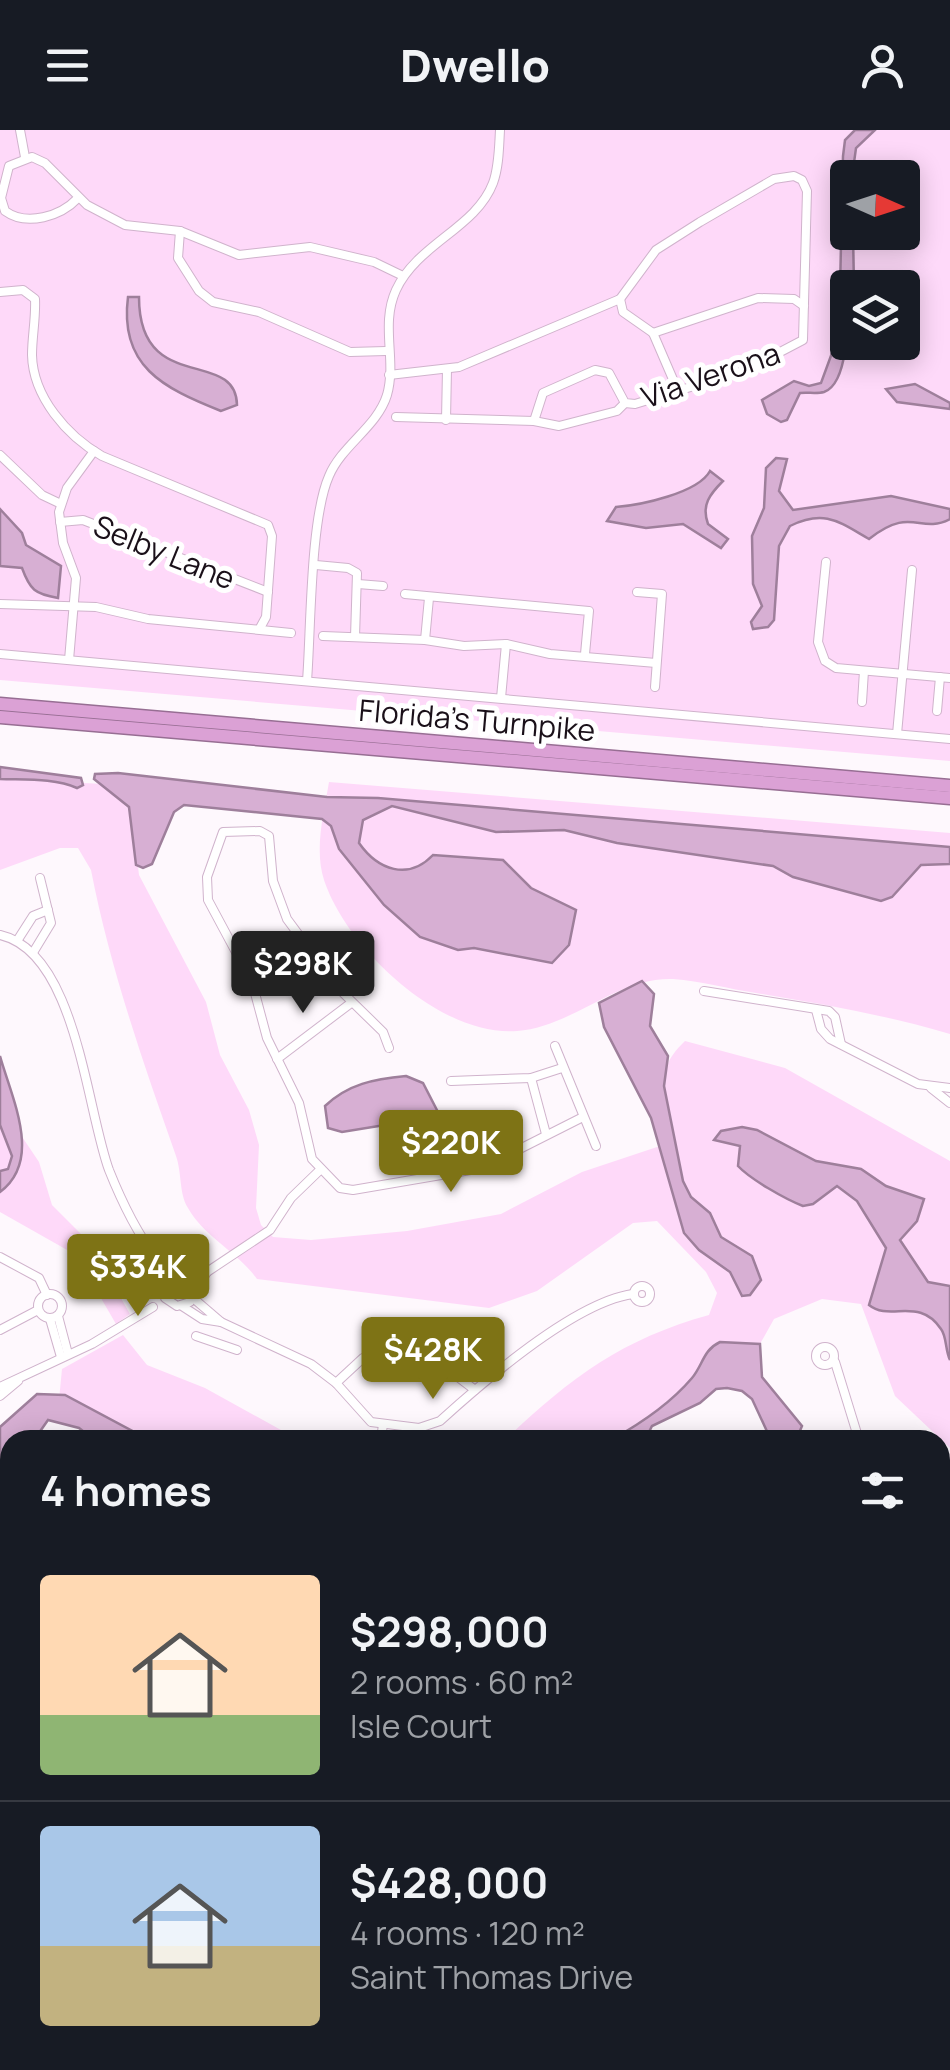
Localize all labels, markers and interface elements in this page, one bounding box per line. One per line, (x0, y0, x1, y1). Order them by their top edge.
text: Dwello (400, 34, 550, 96)
icon: menu (40, 38, 95, 93)
icon: person (855, 38, 910, 93)
north arrow (830, 160, 920, 250)
map controls (830, 160, 920, 360)
button: layers (830, 270, 920, 360)
street label: Via Verona (636, 332, 785, 417)
street label: Selby Lane (88, 505, 241, 599)
street label: Florida's Turnpike (357, 689, 597, 750)
pin: $298K (233, 931, 373, 1016)
text: $298K (253, 941, 353, 985)
pin: $220K (381, 1110, 521, 1195)
text: $220K (401, 1120, 501, 1164)
pin: $334K (68, 1234, 208, 1319)
text: $334K (89, 1244, 187, 1288)
pin: $428K (363, 1317, 503, 1402)
text: $428K (384, 1327, 482, 1371)
text: 4 homes (40, 1461, 212, 1519)
icon: filters (855, 1463, 910, 1518)
text: $298,000 (350, 1602, 549, 1660)
icon: home (120, 1615, 240, 1735)
text: 2 rooms · 60 m² (350, 1660, 573, 1704)
text: Isle Court (350, 1704, 492, 1748)
text: $428,000 (350, 1853, 548, 1911)
icon: home (120, 1866, 240, 1986)
text: 4 rooms · 120 m² (350, 1911, 585, 1955)
text: Saint Thomas Drive (350, 1955, 633, 1999)

